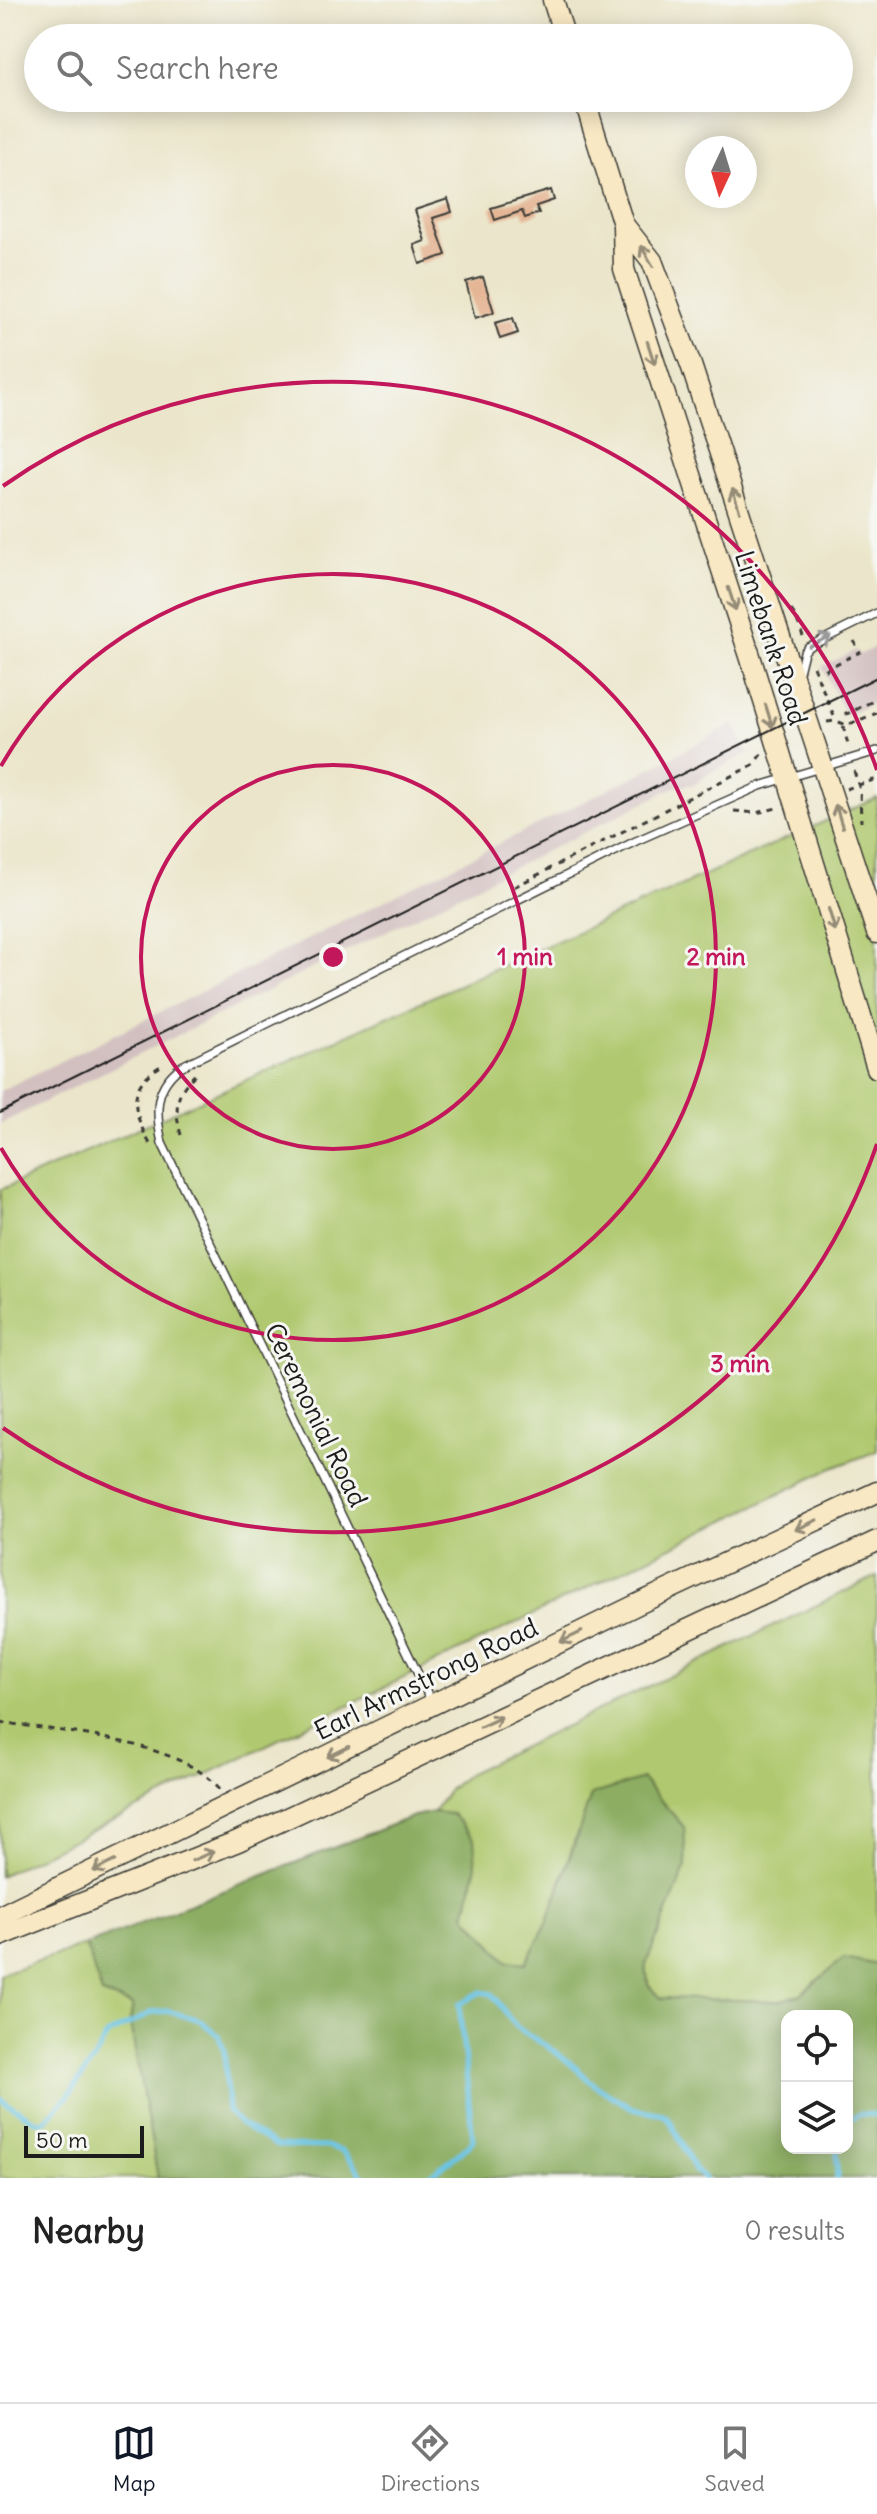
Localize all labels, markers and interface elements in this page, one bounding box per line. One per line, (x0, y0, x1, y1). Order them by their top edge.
search box (24, 24, 853, 112)
icon: search (52, 46, 96, 90)
text: Search here (116, 49, 279, 87)
north arrow (685, 136, 757, 208)
one-way arrow (639, 245, 655, 268)
one-way arrow (645, 340, 660, 365)
one-way arrow (727, 488, 742, 513)
street label: Limebank Road (728, 546, 815, 729)
one-way arrow (725, 587, 740, 612)
one-way arrow (808, 633, 832, 648)
one-way arrow (763, 703, 777, 728)
one-way arrow (831, 803, 846, 829)
one-way arrow (825, 907, 840, 933)
text: 1 min (497, 941, 553, 971)
text: 2 min (686, 941, 746, 971)
centre of rings (319, 943, 347, 971)
street label: Ceremonial Road (258, 1317, 375, 1512)
text: 3 min (710, 1348, 770, 1378)
one-way arrow (795, 1518, 819, 1533)
street label: Earl Armstrong Road (309, 1610, 543, 1747)
one-way arrow (560, 1629, 584, 1645)
one-way arrow (479, 1714, 503, 1729)
one-way arrow (327, 1745, 351, 1760)
one-way arrow (190, 1848, 215, 1863)
one-way arrow (93, 1858, 117, 1874)
map controls (781, 2010, 853, 2154)
button: locate (781, 2010, 853, 2082)
button: layers (781, 2082, 853, 2154)
scale bar (24, 2122, 144, 2158)
text: 50 m (36, 2126, 88, 2154)
text: Nearby (32, 2209, 145, 2252)
text: 0 results (744, 2214, 845, 2247)
tab: Map (112, 2421, 156, 2497)
tab: Directions (381, 2421, 480, 2497)
tab: Saved (704, 2421, 765, 2497)

